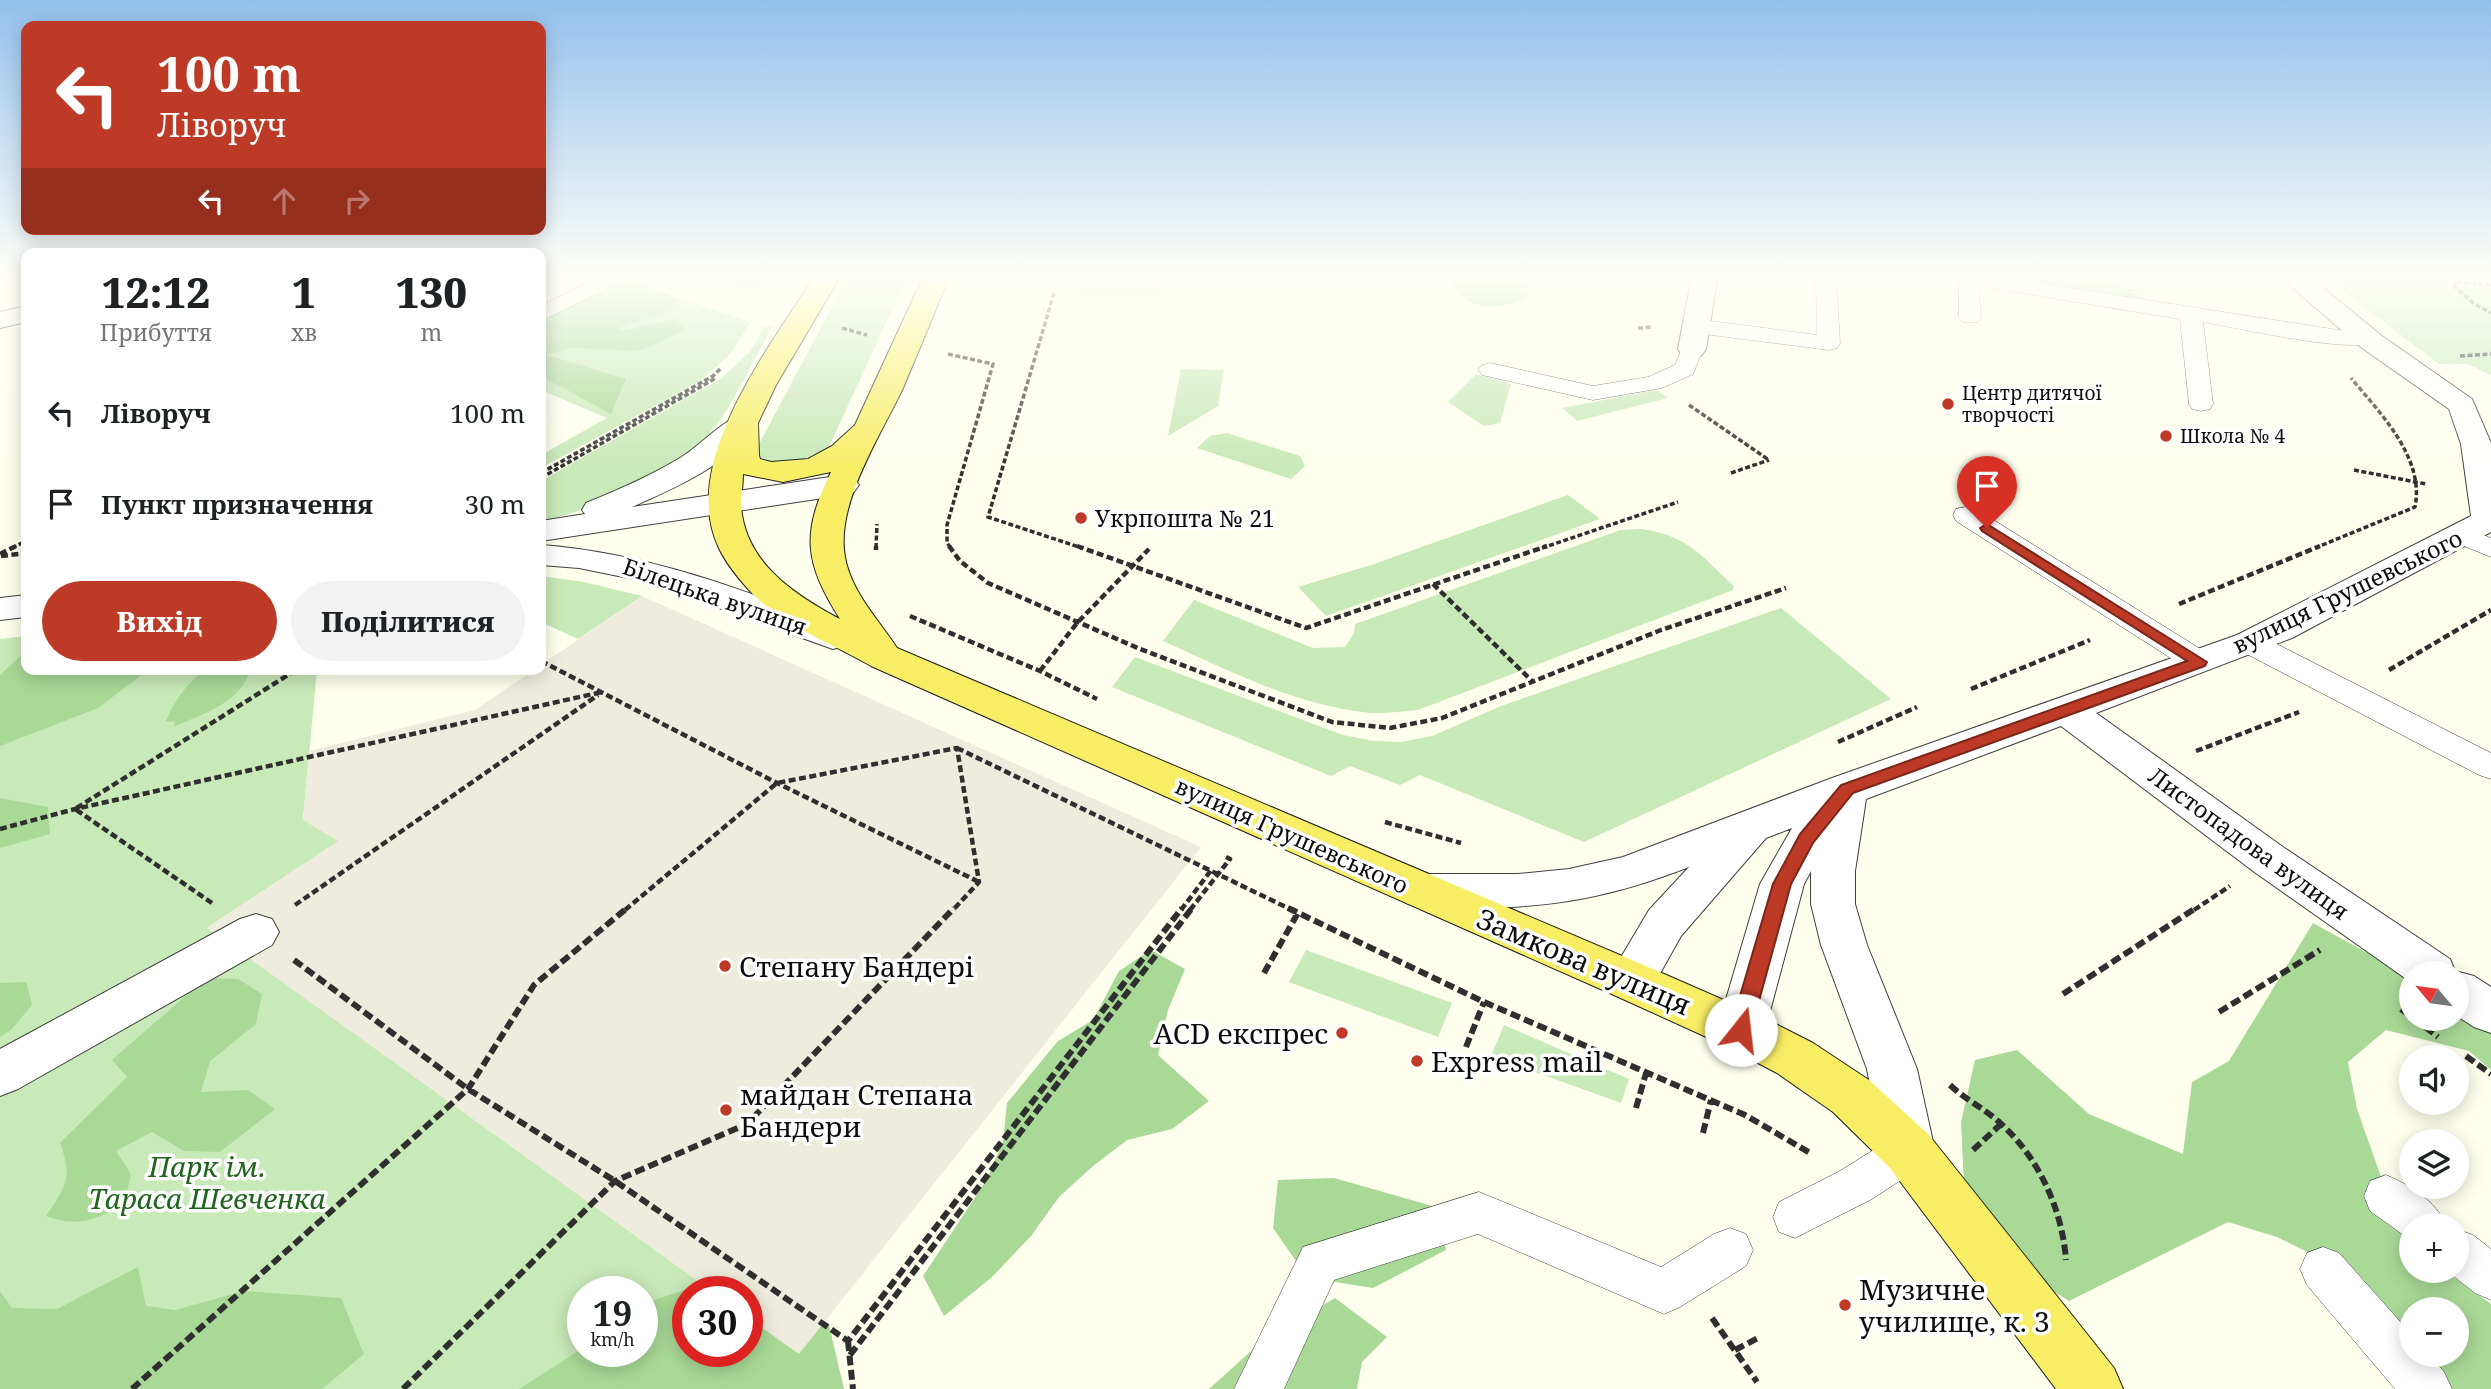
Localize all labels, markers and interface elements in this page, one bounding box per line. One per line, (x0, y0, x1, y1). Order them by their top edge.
text: 100 m (157, 40, 301, 106)
icon: left (42, 49, 133, 140)
text: Ліворуч (157, 103, 286, 146)
icon: left (192, 182, 230, 220)
icon: ahead (265, 182, 303, 220)
icon: right (338, 182, 376, 220)
text: 12:12 (102, 263, 210, 320)
text: 1 (292, 263, 316, 320)
text: 130 (396, 263, 467, 320)
text: Прибуття (100, 316, 212, 348)
text: хв (291, 316, 317, 348)
text: m (421, 316, 442, 348)
place label: Центр дитячої творчості (1962, 380, 2102, 428)
icon: left (42, 394, 80, 432)
text: Ліворуч (101, 395, 211, 431)
text: 100 m (450, 395, 525, 431)
marker: Центр дитячої творчості (1940, 396, 1956, 412)
place label: Школа № 4 (2180, 423, 2285, 449)
marker: Школа № 4 (2158, 428, 2174, 444)
pin (1957, 456, 2017, 528)
icon: arrive (1968, 467, 2006, 505)
icon: arrive (42, 485, 80, 523)
text: Пункт призначення (101, 486, 373, 522)
text: 30 m (465, 486, 525, 522)
place label: Укрпошта № 21 (1095, 502, 1275, 534)
marker: Укрпошта № 21 (1073, 510, 1089, 526)
street label: вулиця Грушевського (2227, 521, 2467, 661)
street label: Білецька вулиця (619, 549, 811, 643)
button: Вихід (42, 581, 277, 661)
button: Поділитися (291, 581, 525, 661)
street label: Листопадова вулиця (2142, 759, 2356, 927)
street label: вулиця Грушевського (1170, 769, 1414, 901)
street label: Замкова вулиця (1471, 899, 1697, 1023)
place label: Степану Бандері (739, 947, 974, 985)
marker: Степану Бандері (717, 958, 733, 974)
north arrow (2399, 961, 2469, 1031)
map controls (2399, 961, 2469, 1367)
position arrow (1704, 993, 1778, 1067)
place label: ACD експрес (1154, 1014, 1328, 1052)
marker: ACD експрес (1334, 1025, 1350, 1041)
place label: Express mail (1431, 1042, 1603, 1080)
button: sound (2399, 1045, 2469, 1115)
marker: Express mail (1409, 1053, 1425, 1069)
place label: майдан Степана Бандери (740, 1075, 973, 1145)
marker: майдан Степана Бандери (718, 1102, 734, 1118)
button: layers (2399, 1129, 2469, 1199)
park label: Парк ім. Тараса Шевченка (88, 1147, 326, 1217)
button: + (2399, 1213, 2469, 1283)
place label: Музичне училище, к. 3 (1859, 1270, 2050, 1340)
speed limit sign: 30 (672, 1276, 763, 1367)
text: 19 (593, 1289, 632, 1336)
marker: Музичне училище, к. 3 (1837, 1297, 1853, 1313)
button: − (2399, 1297, 2469, 1367)
text: km/h (590, 1327, 635, 1351)

